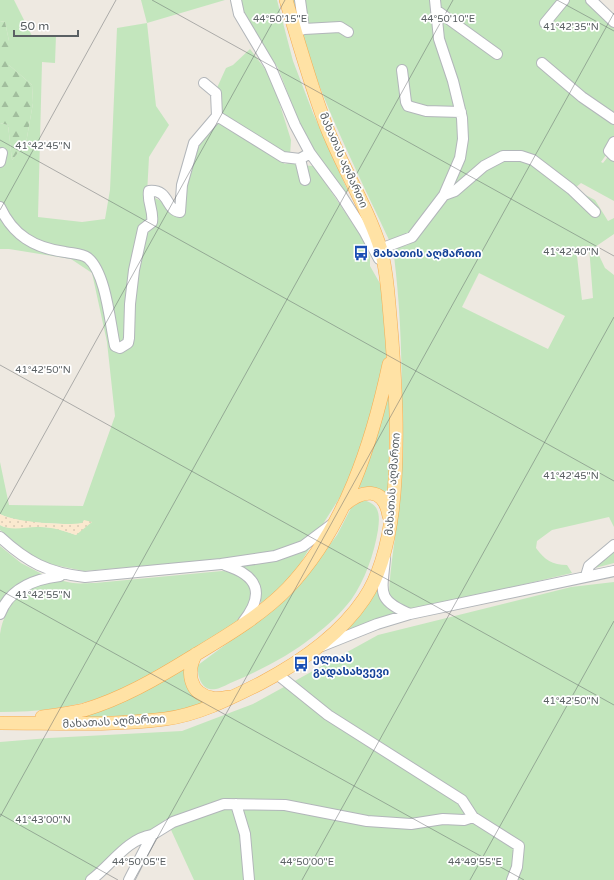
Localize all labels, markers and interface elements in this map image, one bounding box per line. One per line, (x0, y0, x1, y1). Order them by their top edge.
scale bar (14, 12, 78, 38)
text: 44°50'15"E (253, 13, 307, 25)
text: 44°50'10"E (421, 13, 475, 25)
text: 50 m (20, 19, 49, 33)
text: 41°42'35"N (543, 21, 599, 33)
street label: მახათას აღმართი (317, 110, 370, 210)
text: 41°42'45"N (15, 140, 71, 152)
bus stop icon: მახათის აღმართი (352, 244, 370, 262)
text: 41°42'40"N (543, 246, 599, 258)
place label: მახათის აღმართი (373, 247, 482, 260)
text: 41°42'50"N (15, 364, 71, 376)
street label: მახათას აღმართი (382, 432, 403, 536)
text: 41°42'45"N (543, 470, 599, 482)
text: 41°42'55"N (15, 589, 71, 601)
place label: ელიას გადასახვევი (313, 652, 389, 678)
bus stop icon: ელიას გადასახვევი (292, 655, 310, 673)
text: 41°42'50"N (543, 695, 599, 707)
street label: მახათას აღმართი (62, 712, 166, 731)
text: 41°43'00"N (15, 814, 71, 826)
text: 44°50'05"E (112, 856, 166, 868)
text: 44°50'00"E (280, 856, 334, 868)
text: 44°49'55"E (448, 856, 502, 868)

